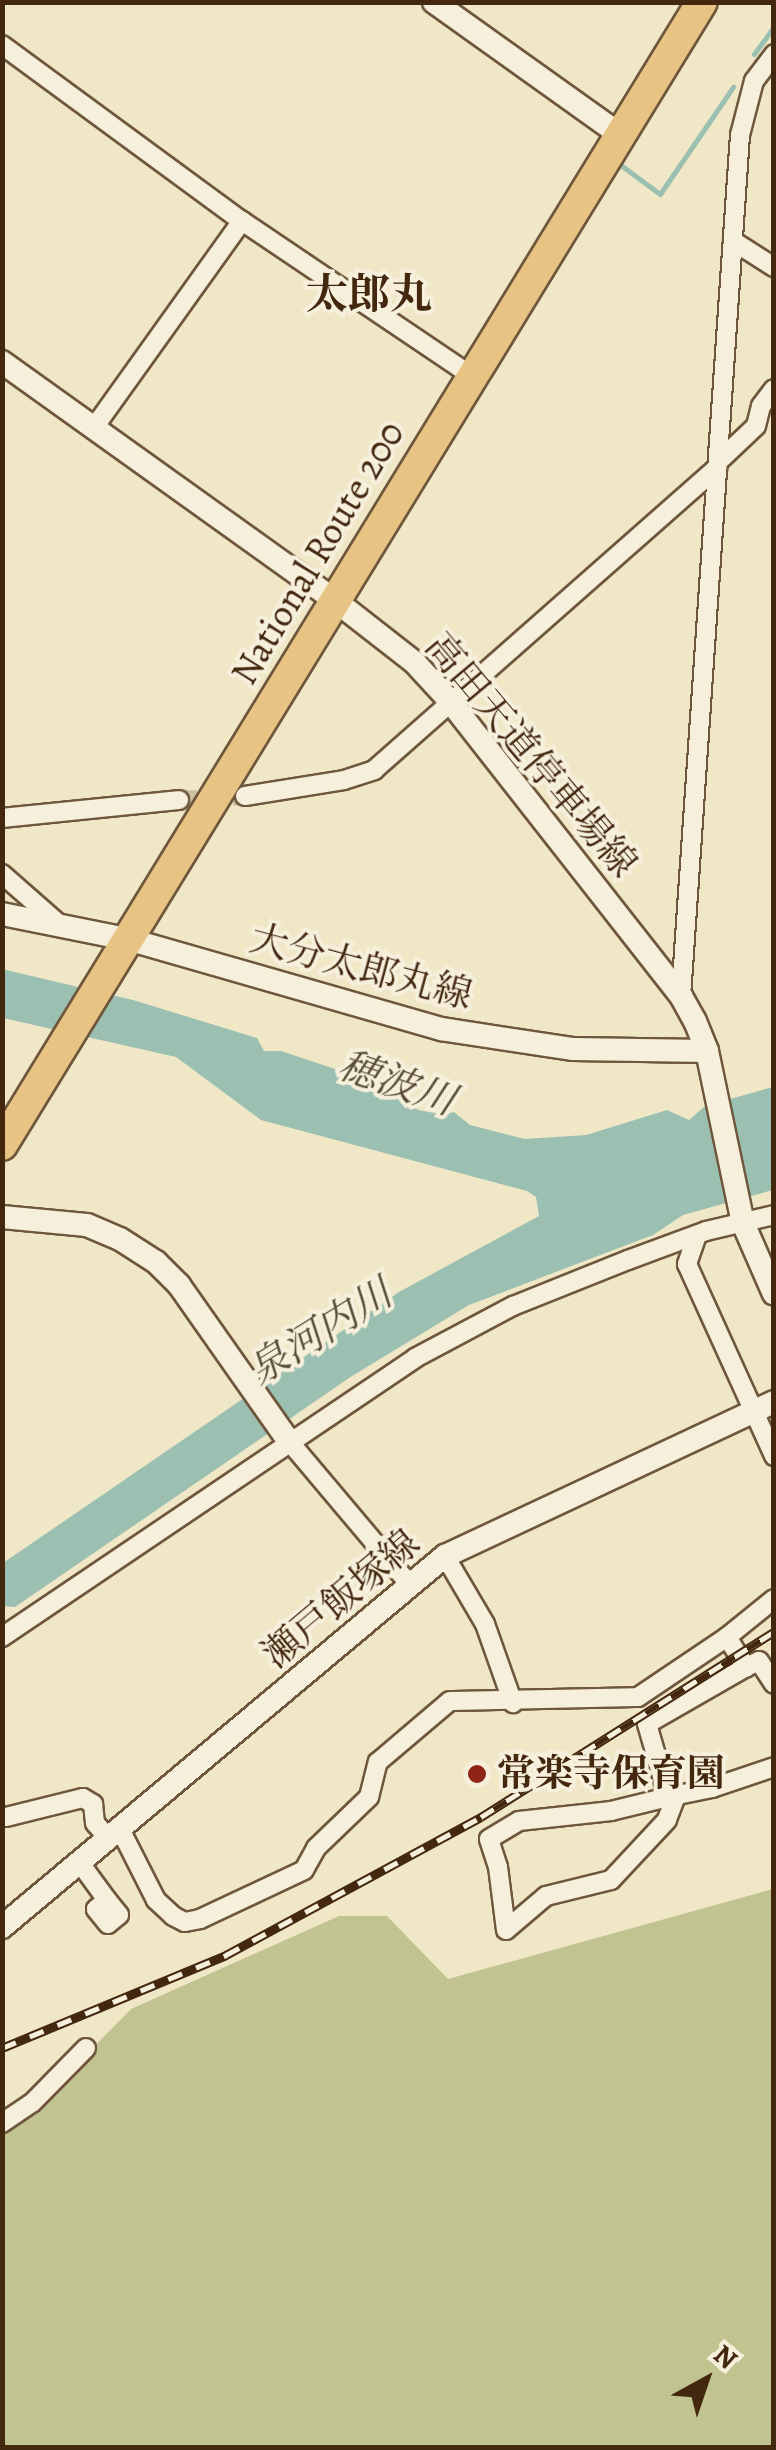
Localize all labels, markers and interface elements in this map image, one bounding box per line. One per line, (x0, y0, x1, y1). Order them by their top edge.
district label: 太郎丸 (306, 269, 432, 319)
street label: National Route 200 (221, 413, 415, 693)
street label: 高田天道停車場線 (416, 624, 646, 886)
street label: 大分太郎丸線 (245, 915, 477, 1019)
water label: 穂波川 (332, 1041, 462, 1125)
water label: 泉河内川 (239, 1269, 401, 1395)
street label: 瀬戸飯塚線 (254, 1520, 428, 1678)
place label: 常楽寺保育園 (497, 1751, 725, 1797)
marker: 常楽寺保育園 (466, 1763, 488, 1785)
north arrow (656, 2330, 756, 2430)
text: N (705, 2336, 745, 2378)

